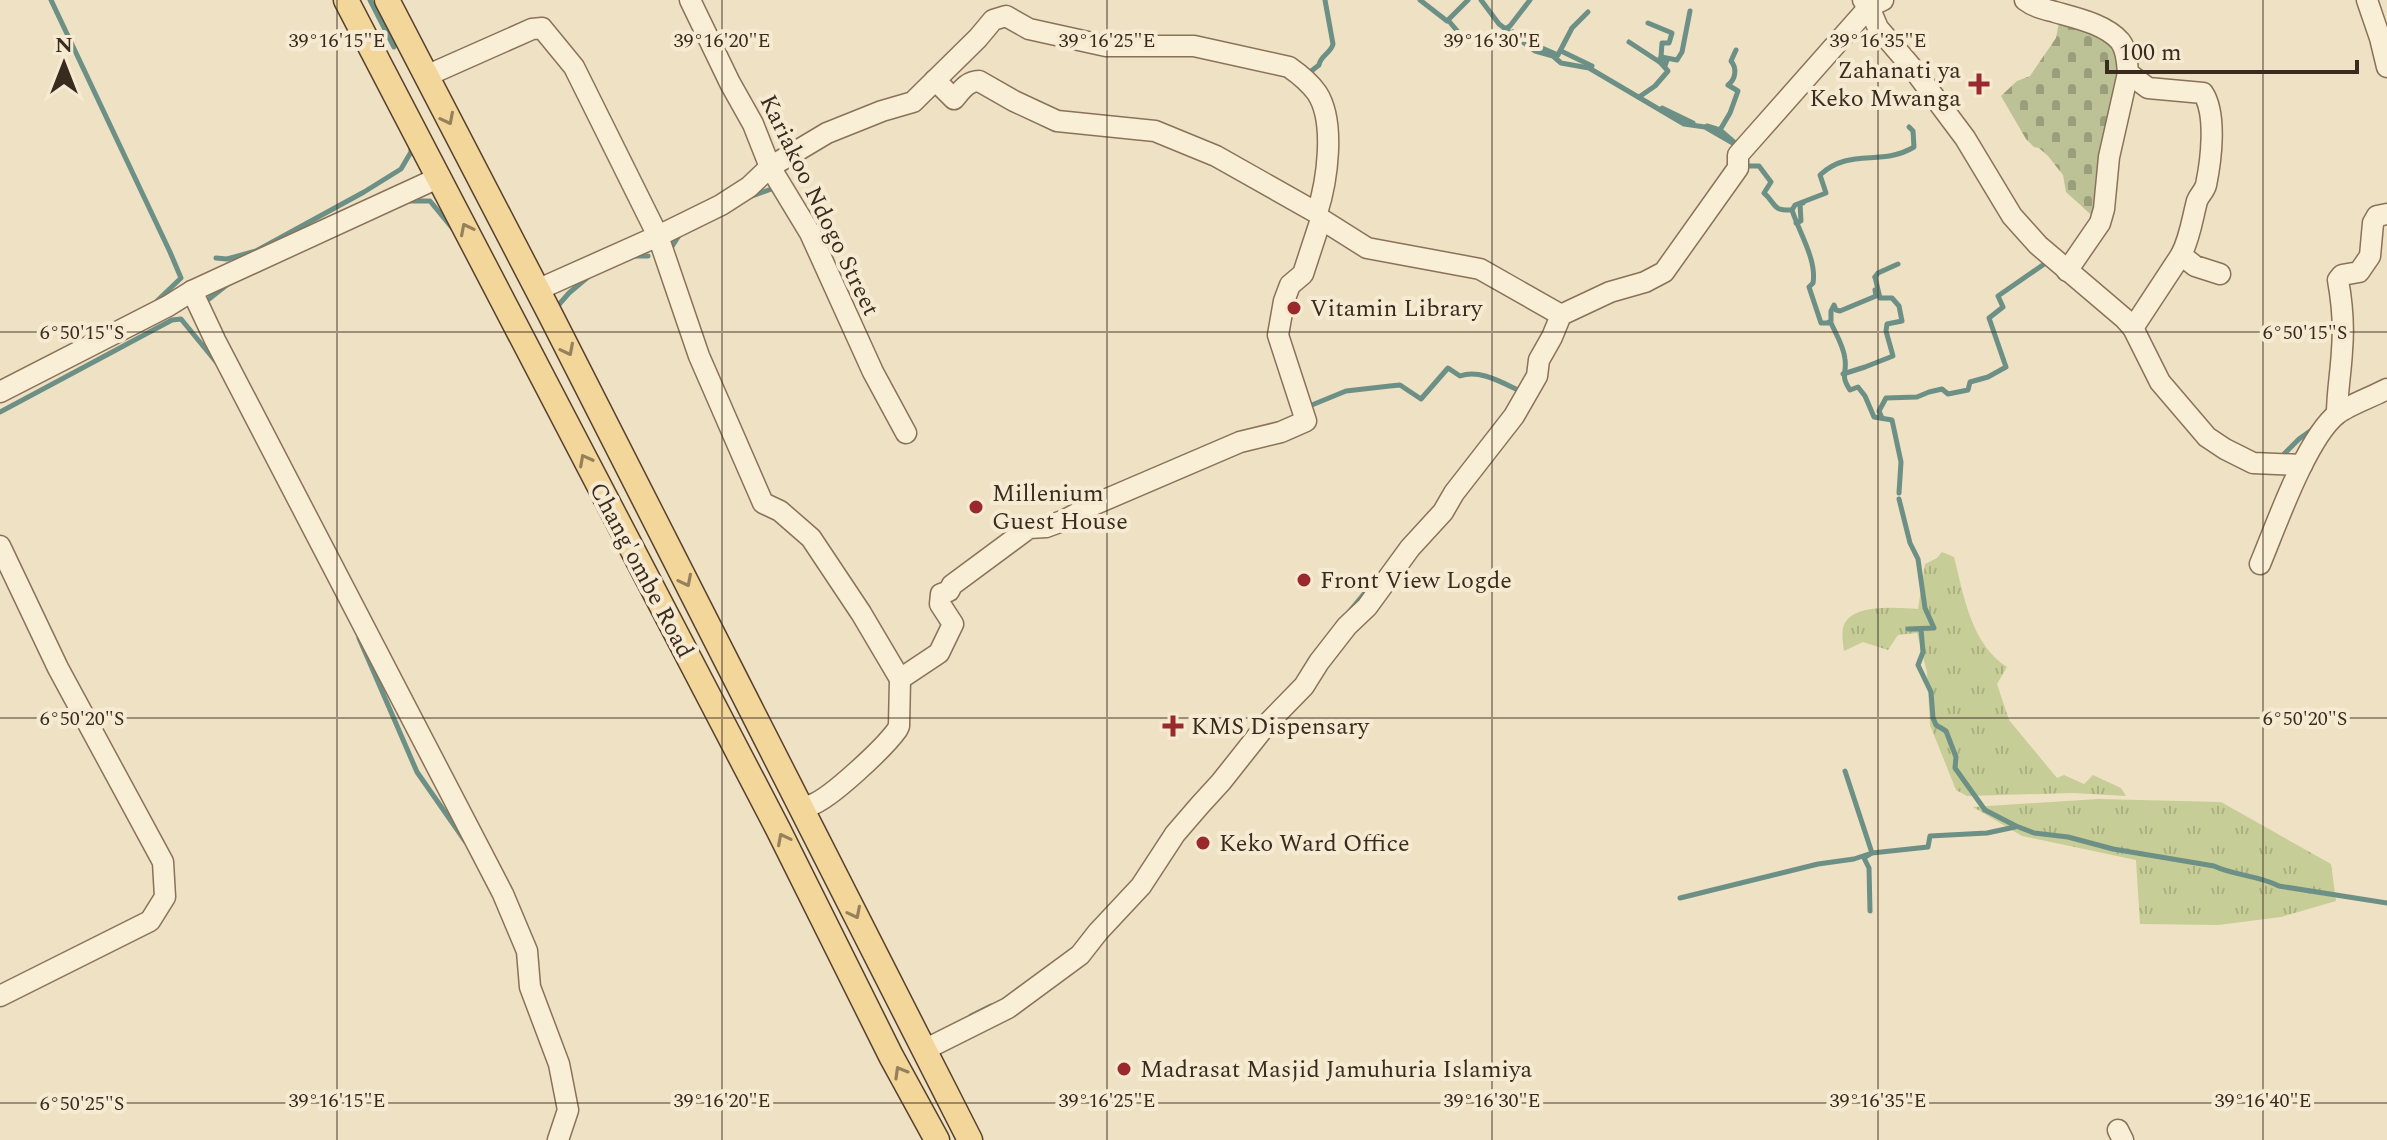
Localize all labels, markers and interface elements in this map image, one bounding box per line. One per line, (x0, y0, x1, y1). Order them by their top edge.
north arrow (24, 24, 104, 104)
scale bar (2107, 24, 2357, 74)
text: 39°16'15"E (288, 26, 386, 56)
text: 39°16'20"E (673, 26, 771, 56)
text: 39°16'25"E (1058, 26, 1156, 56)
text: 39°16'30"E (1443, 26, 1541, 56)
text: 39°16'35"E (1829, 26, 1927, 56)
text: N (55, 29, 73, 62)
text: 100 m (2119, 35, 2182, 71)
place label: Zahanati ya Keko Mwanga (1809, 53, 1961, 117)
marker: Zahanati ya Keko Mwanga (1968, 73, 1990, 95)
street label: Kariakoo Ndogo Street (750, 89, 888, 322)
one-way arrow (438, 111, 454, 126)
one-way arrow (460, 222, 476, 237)
place label: Vitamin Library (1310, 291, 1484, 327)
marker: Vitamin Library (1285, 299, 1303, 317)
text: 6°50'15"S (40, 318, 124, 348)
text: 6°50'15"S (2263, 318, 2347, 348)
one-way arrow (559, 341, 574, 356)
one-way arrow (579, 453, 595, 468)
street label: Chang'ombe Road (580, 476, 703, 665)
place label: Millenium Guest House (992, 476, 1128, 540)
marker: Millenium Guest House (967, 498, 985, 516)
place label: Front View Logde (1320, 563, 1512, 599)
marker: Front View Logde (1295, 571, 1313, 589)
one-way arrow (677, 573, 692, 588)
text: 6°50'20"S (40, 704, 124, 734)
text: 6°50'20"S (2263, 704, 2347, 734)
place label: KMS Dispensary (1191, 709, 1370, 745)
marker: KMS Dispensary (1162, 715, 1184, 737)
place label: Keko Ward Office (1219, 826, 1410, 862)
one-way arrow (777, 833, 792, 848)
marker: Keko Ward Office (1194, 834, 1212, 852)
one-way arrow (846, 904, 861, 919)
place label: Madrasat Masjid Jamuhuria Islamiya (1140, 1052, 1533, 1088)
marker: Madrasat Masjid Jamuhuria Islamiya (1115, 1060, 1133, 1078)
one-way arrow (894, 1066, 910, 1080)
text: 39°16'15"E (288, 1086, 386, 1116)
text: 39°16'20"E (673, 1086, 771, 1116)
text: 39°16'25"E (1058, 1086, 1156, 1116)
text: 39°16'30"E (1443, 1086, 1541, 1116)
text: 39°16'35"E (1829, 1086, 1927, 1116)
text: 39°16'40"E (2214, 1086, 2312, 1116)
text: 6°50'25"S (40, 1089, 124, 1119)

